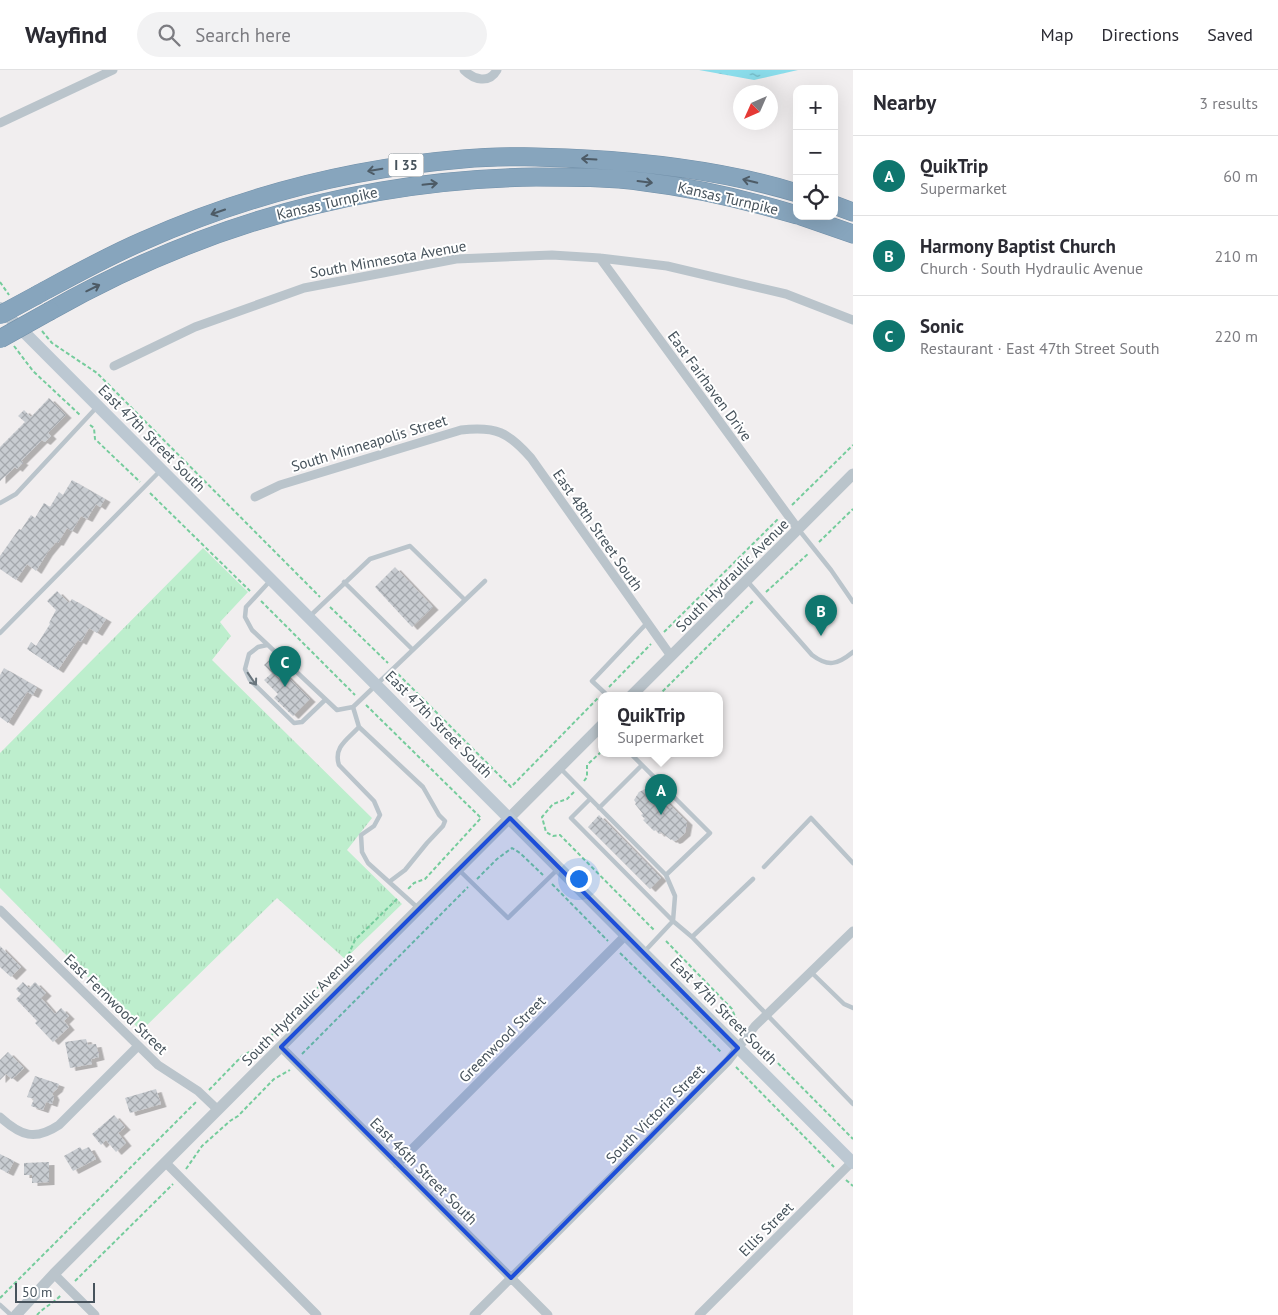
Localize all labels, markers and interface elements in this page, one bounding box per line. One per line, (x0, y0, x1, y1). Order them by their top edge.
search box (137, 12, 487, 57)
text: Wayfind (25, 19, 107, 50)
icon: search (155, 21, 183, 49)
text: Search here (195, 23, 291, 47)
text: Map (1041, 23, 1073, 46)
text: Directions (1101, 23, 1179, 46)
text: Saved (1207, 23, 1253, 46)
north arrow (733, 85, 778, 130)
map controls (793, 85, 838, 220)
button: + (793, 85, 838, 130)
text: Nearby (873, 89, 936, 116)
text: 3 results (1199, 93, 1258, 113)
button: − (793, 130, 838, 175)
road number: I 35 (388, 154, 424, 176)
text: QuikTrip (920, 154, 988, 178)
one-way arrow (581, 155, 597, 164)
one-way arrow (367, 165, 383, 175)
text: A (884, 166, 894, 186)
text: 60 m (1223, 166, 1258, 186)
button: locate (793, 175, 838, 220)
one-way arrow (742, 176, 758, 185)
one-way arrow (636, 177, 652, 187)
street label: Kansas Turnpike (676, 177, 780, 219)
text: Supermarket (920, 178, 1007, 198)
one-way arrow (422, 179, 438, 189)
street label: Kansas Turnpike (275, 182, 379, 224)
one-way arrow (210, 207, 226, 217)
text: Harmony Baptist Church (920, 234, 1116, 258)
street label: South Minnesota Avenue (308, 236, 468, 282)
text: B (884, 246, 894, 266)
text: 210 m (1215, 246, 1258, 266)
text: Church · South Hydraulic Avenue (920, 258, 1143, 278)
one-way arrow (85, 283, 100, 292)
text: Sonic (920, 314, 964, 338)
text: C (885, 326, 893, 346)
text: 220 m (1215, 326, 1258, 346)
street label: East Fairhaven Drive (664, 327, 756, 445)
text: Restaurant · East 47th Street South (920, 338, 1159, 358)
street label: East 47th Street South (94, 380, 210, 496)
street label: South Minneapolis Street (289, 410, 449, 476)
street label: East 48th Street South (549, 465, 647, 595)
street label: South Hydraulic Avenue (671, 514, 793, 636)
pin: B (805, 595, 837, 636)
pin: C (269, 646, 301, 687)
street label: East 47th Street South (381, 666, 497, 782)
one-way arrow (246, 672, 257, 686)
popup (598, 692, 723, 757)
text: QuikTrip (617, 703, 685, 727)
text: Supermarket (617, 727, 704, 747)
pin: A (645, 774, 677, 815)
your location (566, 866, 592, 892)
street label: South Hydraulic Avenue (237, 948, 359, 1070)
street label: East Fernwood Street (60, 950, 172, 1058)
street label: East 47th Street South (666, 953, 782, 1069)
street label: Greenwood Street (455, 992, 549, 1086)
street label: South Victoria Street (602, 1061, 708, 1167)
street label: East 46th Street South (366, 1113, 482, 1229)
street label: Ellis Street (735, 1198, 797, 1260)
scale bar (15, 1280, 95, 1303)
text: 50 m (22, 1283, 52, 1301)

